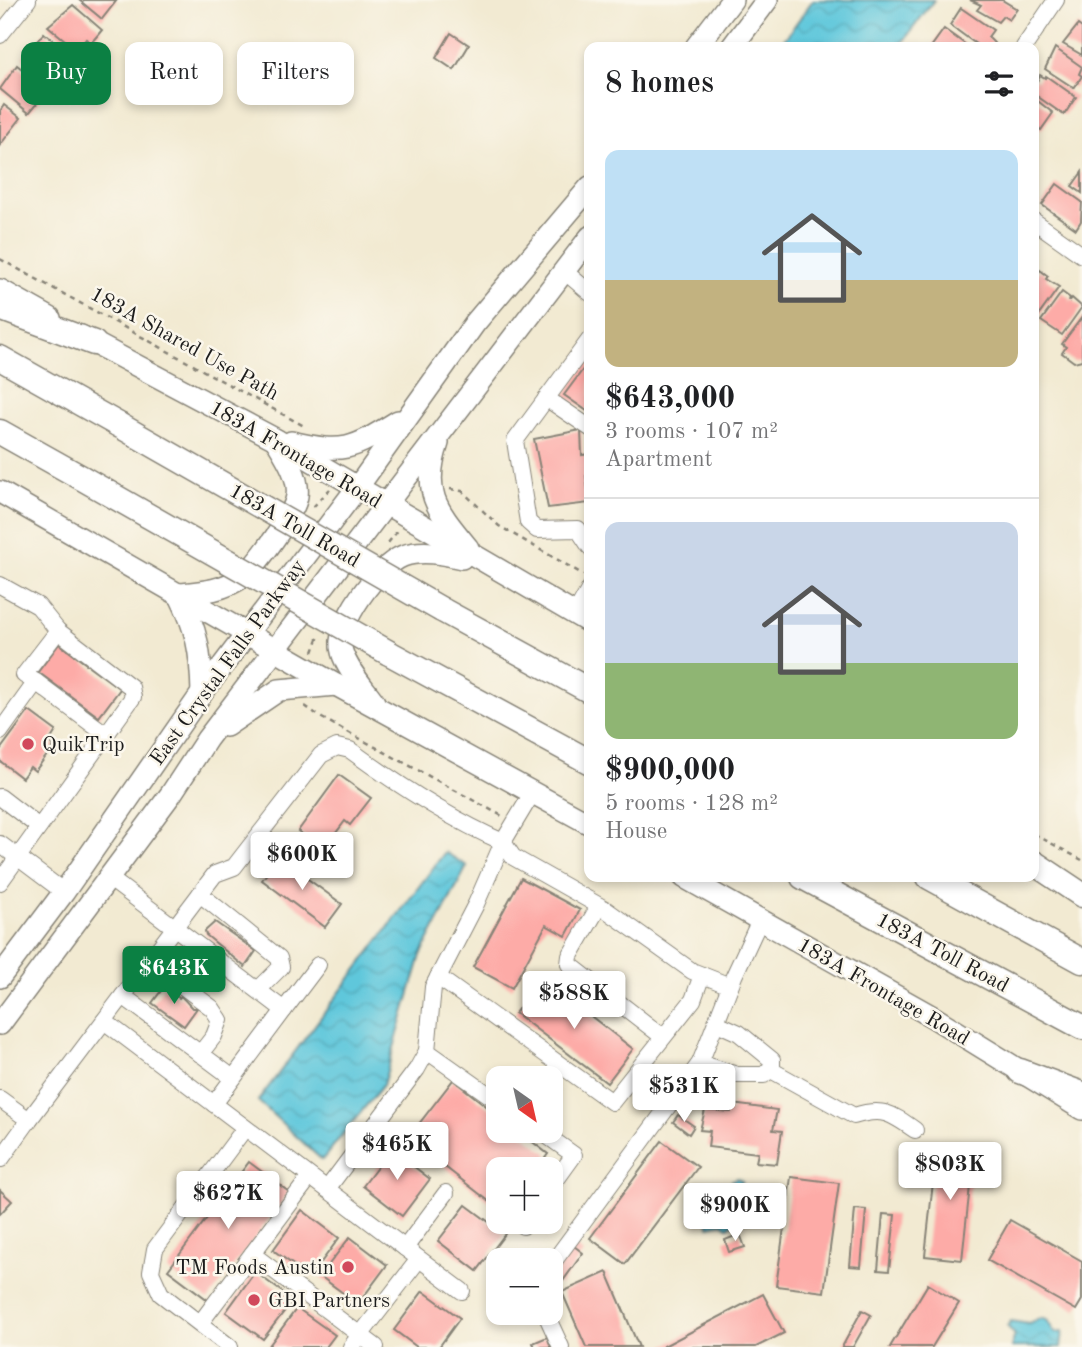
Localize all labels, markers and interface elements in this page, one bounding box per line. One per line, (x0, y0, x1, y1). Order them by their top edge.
chip: Buy (21, 42, 111, 105)
chip: Rent (125, 42, 223, 105)
chip: Filters (237, 42, 354, 105)
icon: filters (980, 65, 1018, 103)
text: 8 homes (605, 69, 714, 99)
icon: home (749, 195, 875, 321)
street label: 183A Shared Use Path (86, 284, 282, 405)
text: $643,000 (605, 384, 735, 414)
street label: 183A Frontage Road (206, 398, 385, 513)
text: 3 rooms · 107 m² (605, 420, 778, 443)
text: Apartment (605, 448, 713, 471)
street label: 183A Toll Road (226, 481, 363, 572)
street label: East Crystal Falls Parkway (147, 556, 310, 770)
icon: home (749, 567, 875, 693)
place label: QuikTrip (42, 735, 125, 756)
marker: QuikTrip (20, 736, 36, 752)
text: $900,000 (605, 756, 735, 786)
text: 5 rooms · 128 m² (605, 792, 778, 815)
text: House (605, 820, 667, 843)
pin: $600K (253, 832, 351, 892)
text: $600K (266, 843, 338, 866)
street label: 183A Toll Road (873, 910, 1012, 997)
street label: 183A Frontage Road (794, 935, 973, 1050)
pin: $643K (125, 946, 223, 1006)
text: $643K (138, 957, 210, 980)
pin: $588K (525, 972, 623, 1031)
text: $588K (538, 982, 610, 1005)
pin: $531K (635, 1064, 733, 1124)
north arrow (486, 1066, 564, 1143)
map controls (486, 1066, 563, 1325)
text: $531K (648, 1075, 720, 1098)
pin: $465K (348, 1122, 446, 1182)
text: $465K (361, 1133, 433, 1156)
pin: $803K (901, 1142, 999, 1202)
text: $803K (914, 1153, 986, 1176)
button: + (486, 1157, 563, 1234)
pin: $627K (179, 1172, 277, 1231)
text: $627K (192, 1182, 264, 1205)
pin: $900K (686, 1184, 784, 1243)
text: $900K (699, 1194, 771, 1217)
button: − (486, 1248, 563, 1325)
place label: TM Foods Austin (175, 1258, 334, 1279)
marker: TM Foods Austin (340, 1259, 356, 1275)
place label: GBI Partners (268, 1291, 390, 1312)
marker: GBI Partners (246, 1292, 262, 1308)

